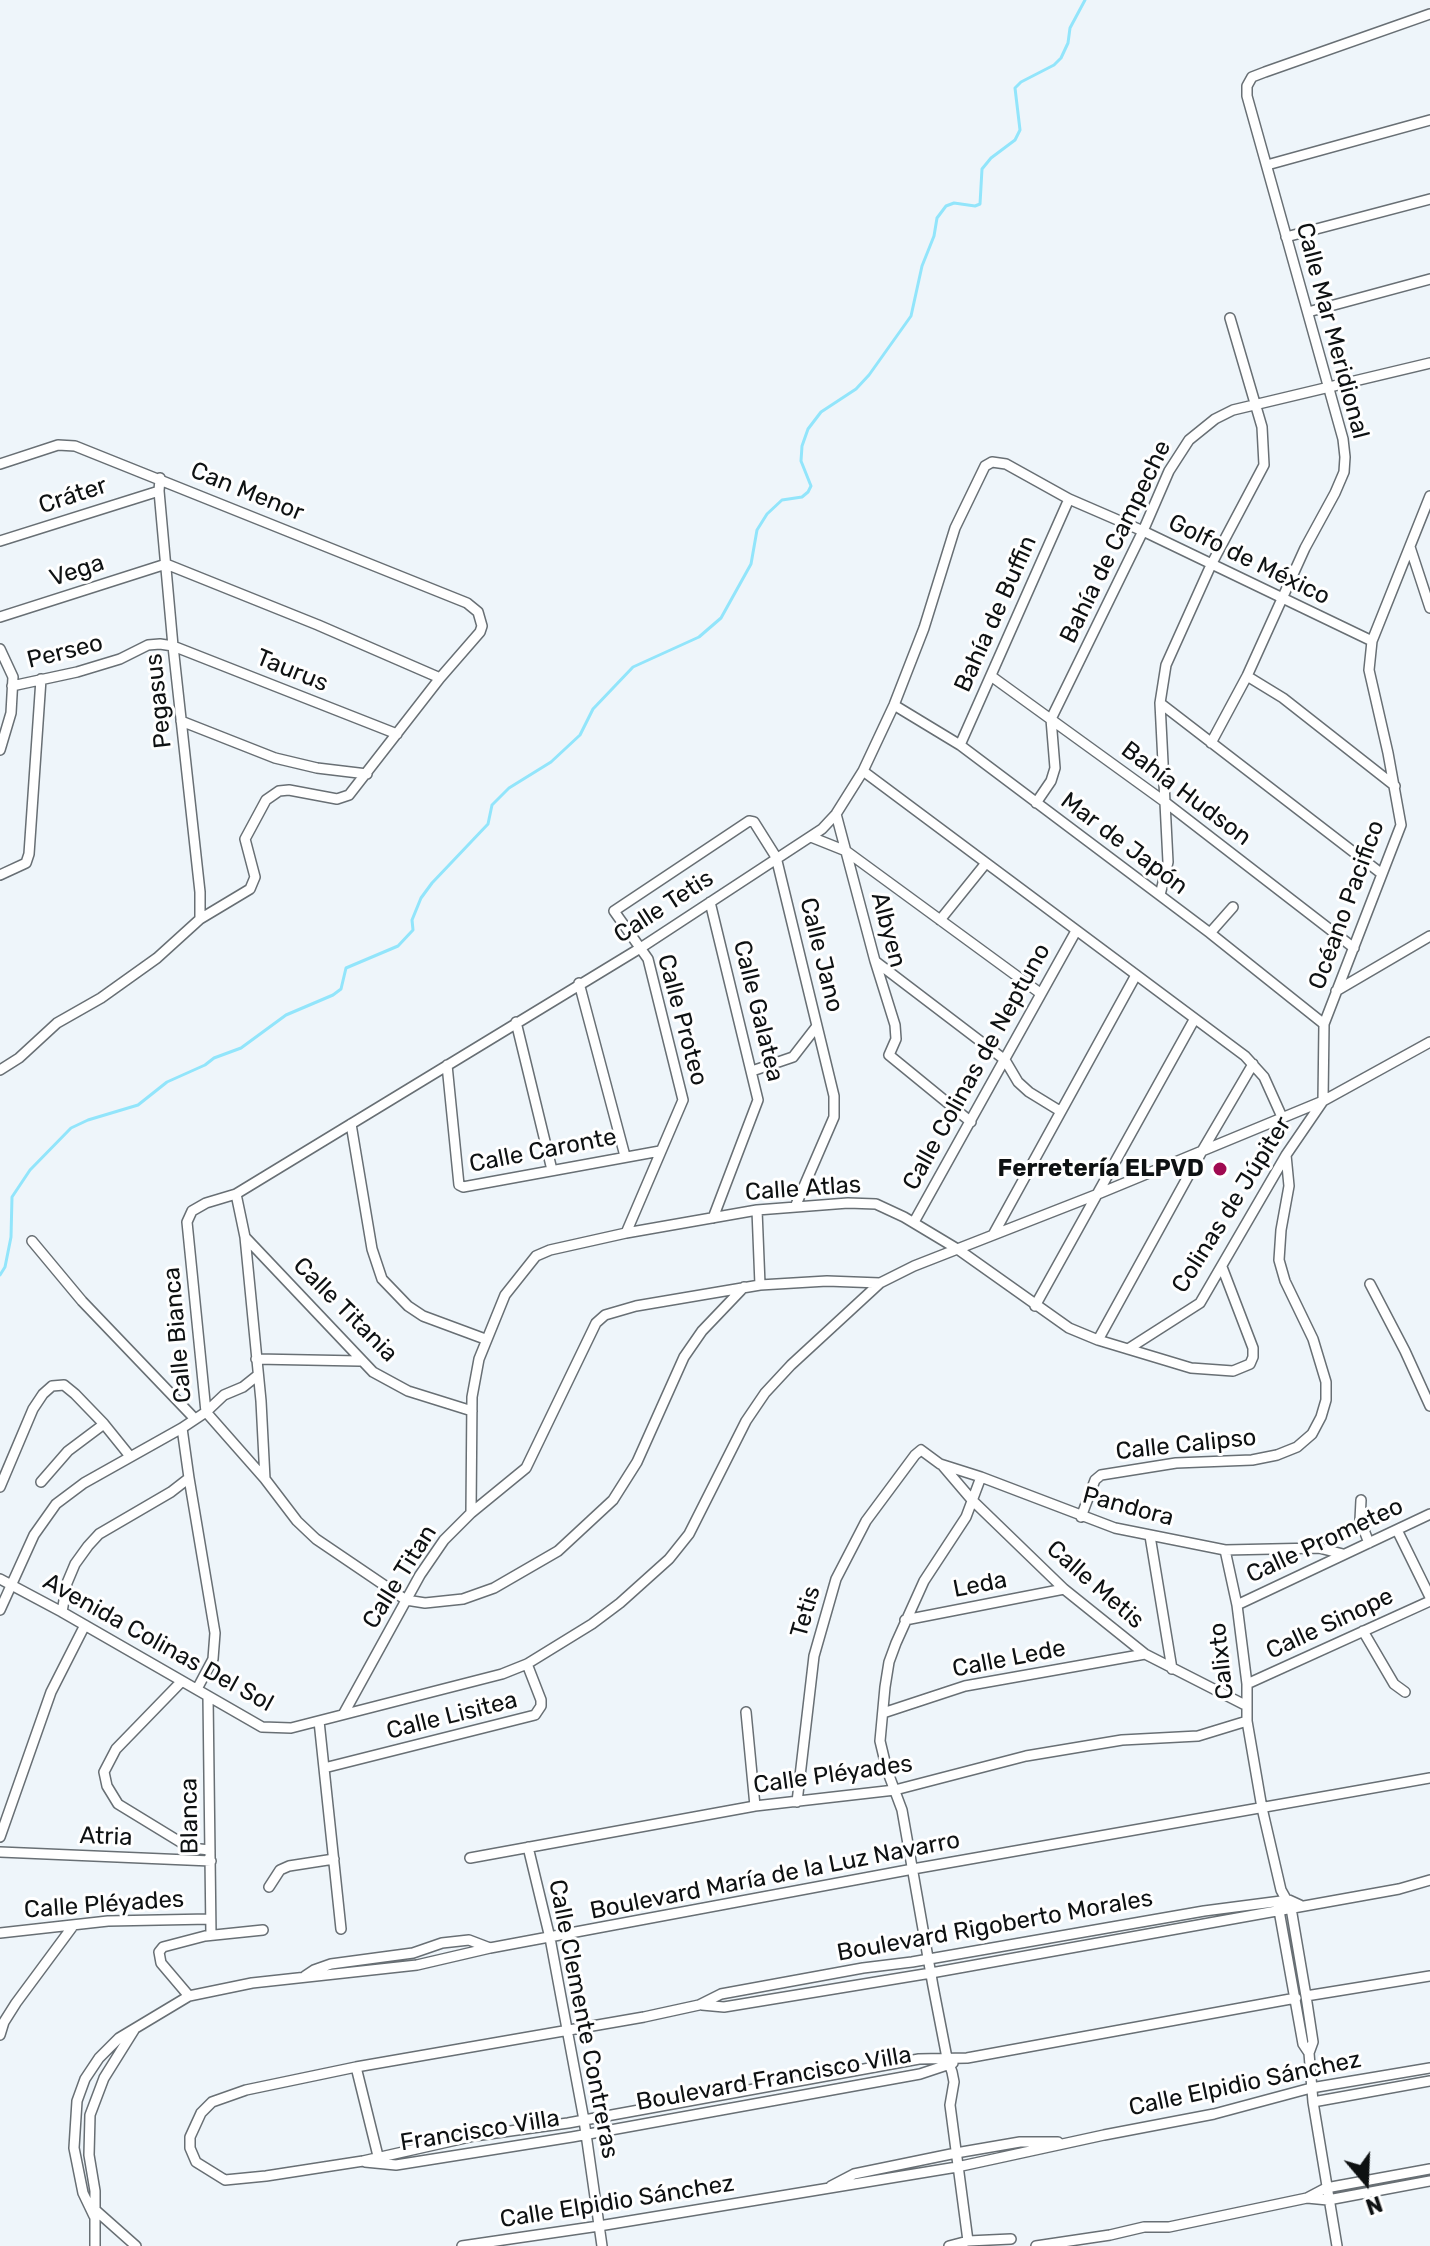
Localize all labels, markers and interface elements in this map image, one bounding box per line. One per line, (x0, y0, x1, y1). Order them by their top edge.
street label: Calle Mar Meridional (1289, 220, 1375, 442)
street label: Bahía de Campeche (1054, 436, 1178, 648)
street label: Can Menor (186, 456, 308, 528)
street label: Cráter (35, 471, 111, 521)
street label: Golfo de México (1163, 508, 1335, 612)
street label: Bahía de Buffin (949, 531, 1043, 697)
street label: Vega (46, 549, 108, 593)
street label: Perseo (24, 629, 106, 675)
street label: Taurus (252, 644, 332, 698)
street label: Pegasus (140, 652, 178, 750)
street label: Bahía Hudson (1115, 736, 1257, 852)
street label: Mar de Japón (1055, 787, 1193, 901)
street label: Océano Pacifico (1303, 816, 1391, 994)
street label: Calle Tetis (609, 864, 719, 950)
street label: Albyen (864, 889, 912, 971)
street label: Calle Jano (793, 895, 849, 1015)
street label: Calle Galatea (727, 937, 789, 1085)
street label: Calle Colinas de Neptuno (897, 939, 1057, 1195)
street label: Calle Proteo (651, 951, 713, 1089)
street label: Colinas de Júpiter (1166, 1111, 1298, 1299)
street label: Calle Caronte (467, 1123, 619, 1179)
place label: Ferretería ELPVD (998, 1155, 1204, 1183)
marker: Ferretería ELPVD (1211, 1160, 1229, 1178)
street label: Calle Atlas (744, 1171, 862, 1207)
street label: Calle Titania (287, 1252, 403, 1368)
street label: Calle Bianca (158, 1266, 198, 1404)
street label: Calle Calipso (1114, 1423, 1258, 1467)
street label: Pandora (1079, 1481, 1177, 1533)
street label: Calle Prometeo (1242, 1492, 1408, 1590)
street label: Calle Titan (357, 1520, 443, 1634)
street label: Calle Metis (1040, 1535, 1150, 1635)
street label: Leda (951, 1566, 1009, 1604)
street label: Avenida Colinas Del Sol (38, 1568, 278, 1718)
street label: Calle Sinope (1262, 1582, 1398, 1666)
street label: Tetis (785, 1583, 827, 1641)
street label: Calixto (1204, 1621, 1240, 1701)
street label: Calle Lede (950, 1634, 1068, 1684)
street label: Calle Lisitea (384, 1686, 520, 1746)
street label: Calle Pléyades (752, 1750, 914, 1800)
street label: Blanca (175, 1778, 205, 1854)
street label: Atria (79, 1822, 133, 1852)
street label: Boulevard María de la Luz Navarro (588, 1826, 962, 1926)
street label: Calle Clemente Contreras (542, 1877, 624, 2161)
street label: Boulevard Rigoberto Morales (835, 1884, 1155, 1968)
street label: Calle Pléyades (23, 1885, 185, 1925)
street label: Boulevard Francisco Villa (634, 2041, 914, 2117)
street label: Calle Elpidio Sánchez (1126, 2045, 1364, 2123)
street label: Francisco Villa (398, 2104, 562, 2158)
north arrow (1326, 2142, 1406, 2222)
street label: Calle Elpidio Sánchez (498, 2169, 736, 2235)
text: N (1362, 2190, 1386, 2221)

